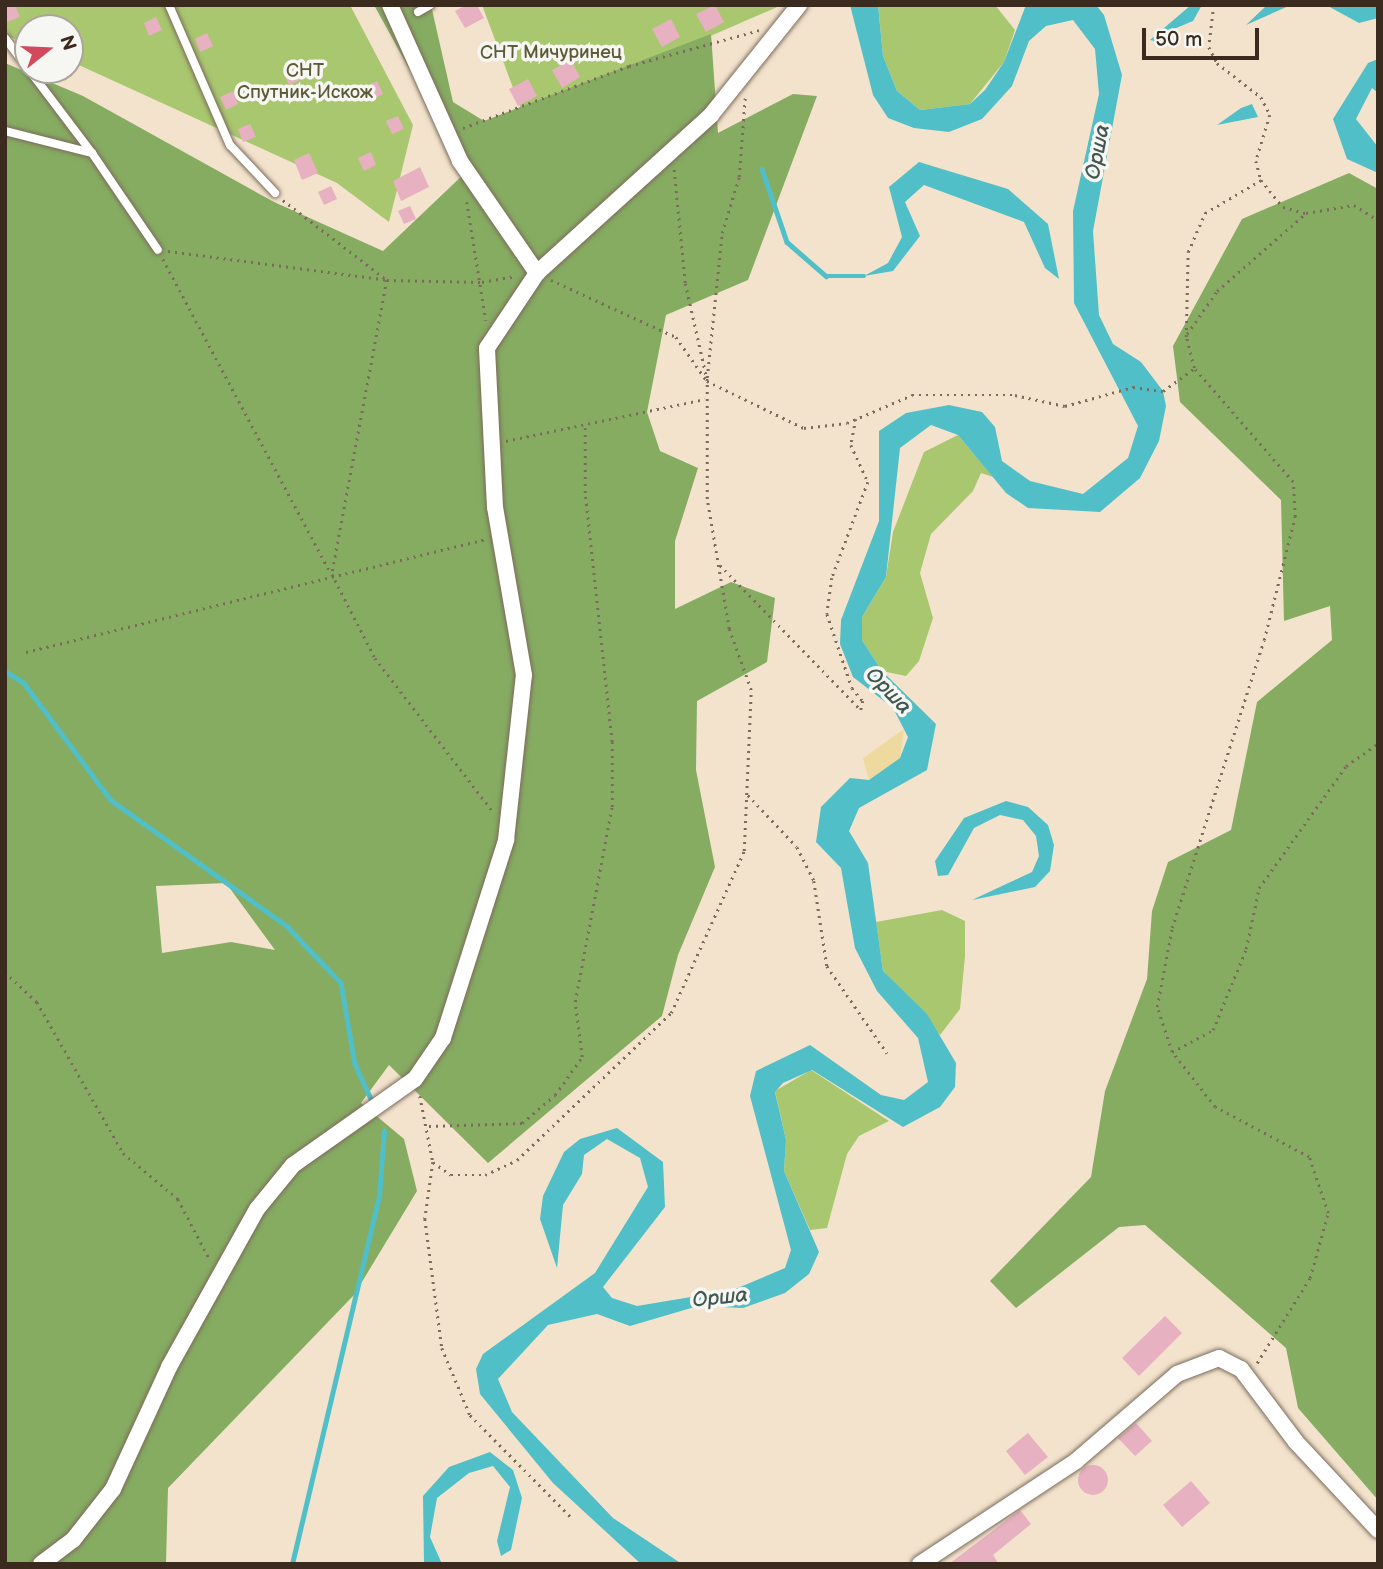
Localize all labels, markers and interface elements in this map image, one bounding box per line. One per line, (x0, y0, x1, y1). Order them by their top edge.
north arrow (14, 14, 84, 84)
scale bar (1145, 14, 1262, 58)
text: 50 m (1155, 27, 1202, 52)
text: N (54, 33, 81, 53)
park label: СНТ Мичуринец (480, 42, 622, 64)
park label: СНТ Спутник-Искож (237, 60, 373, 104)
water label: Орша (1080, 122, 1116, 182)
water label: Орша (860, 662, 916, 720)
water label: Орша (691, 1283, 749, 1313)

